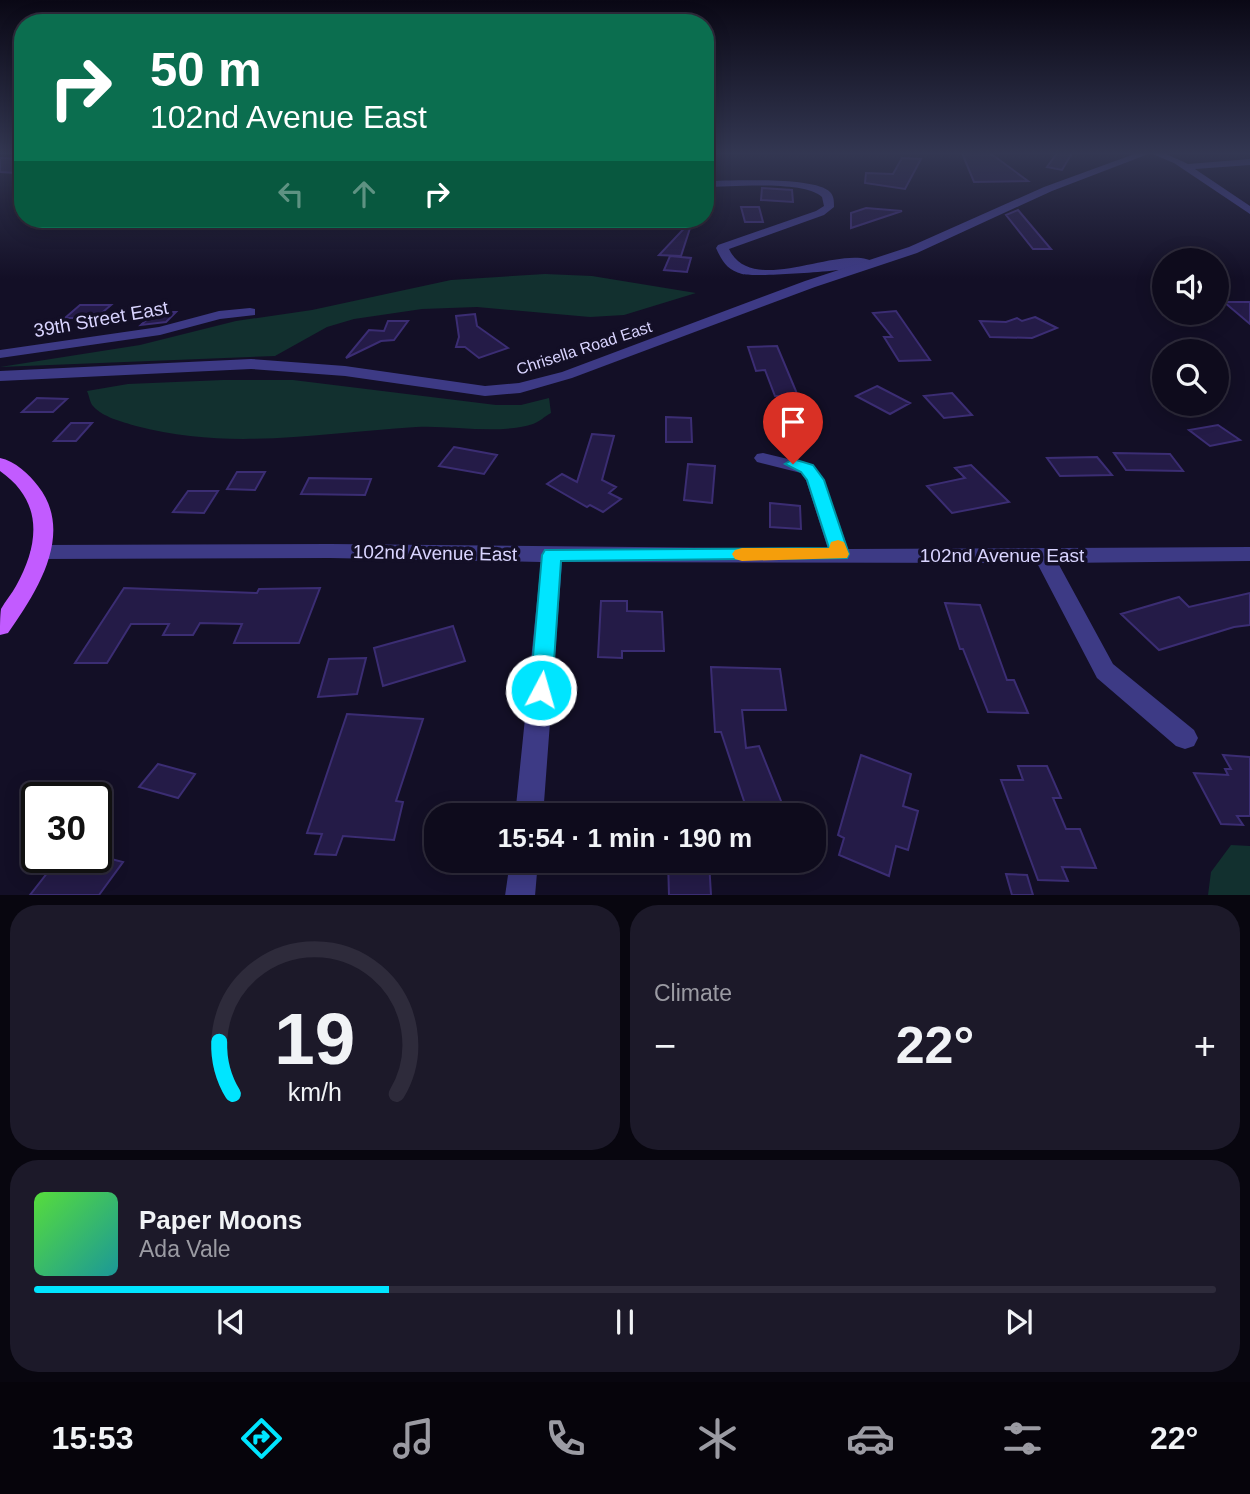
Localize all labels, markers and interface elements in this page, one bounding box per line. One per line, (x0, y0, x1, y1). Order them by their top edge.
icon: right (35, 42, 126, 133)
text: 50 m (150, 42, 262, 96)
text: 102nd Avenue East (150, 99, 427, 135)
icon: left (272, 175, 310, 213)
icon: ahead (345, 175, 383, 213)
icon: right (418, 175, 456, 213)
map controls (1152, 248, 1229, 416)
button: sound (1152, 248, 1229, 325)
street label: 39th Street East (32, 297, 171, 341)
street label: Chrisella Road East (514, 318, 654, 378)
button: search (1152, 339, 1229, 416)
pin (763, 392, 823, 464)
icon: arrive (774, 403, 812, 441)
street label: 102nd Avenue East (353, 541, 518, 565)
street label: 102nd Avenue East (920, 545, 1085, 566)
position arrow (504, 653, 578, 727)
speed limit sign: 30 (21, 782, 112, 873)
text: 15:54 · 1 min · 190 m (498, 823, 752, 853)
text: Climate (654, 980, 732, 1006)
text: 19 (275, 998, 355, 1079)
text: 22° (896, 1016, 974, 1074)
text: − (654, 1025, 676, 1067)
text: + (1194, 1025, 1216, 1067)
text: km/h (288, 1077, 342, 1105)
text: Paper Moons (139, 1205, 302, 1235)
text: Ada Vale (139, 1236, 231, 1262)
icon: previous (212, 1303, 250, 1341)
icon: pause (606, 1303, 644, 1341)
icon: next (1000, 1303, 1038, 1341)
icon: directions (237, 1414, 286, 1463)
icon: music (389, 1414, 438, 1463)
icon: phone (541, 1414, 590, 1463)
icon: climate (693, 1414, 742, 1463)
icon: car (846, 1414, 895, 1463)
icon: filters (998, 1414, 1047, 1463)
text: 15:53 (52, 1420, 133, 1456)
text: 22° (1150, 1420, 1198, 1456)

